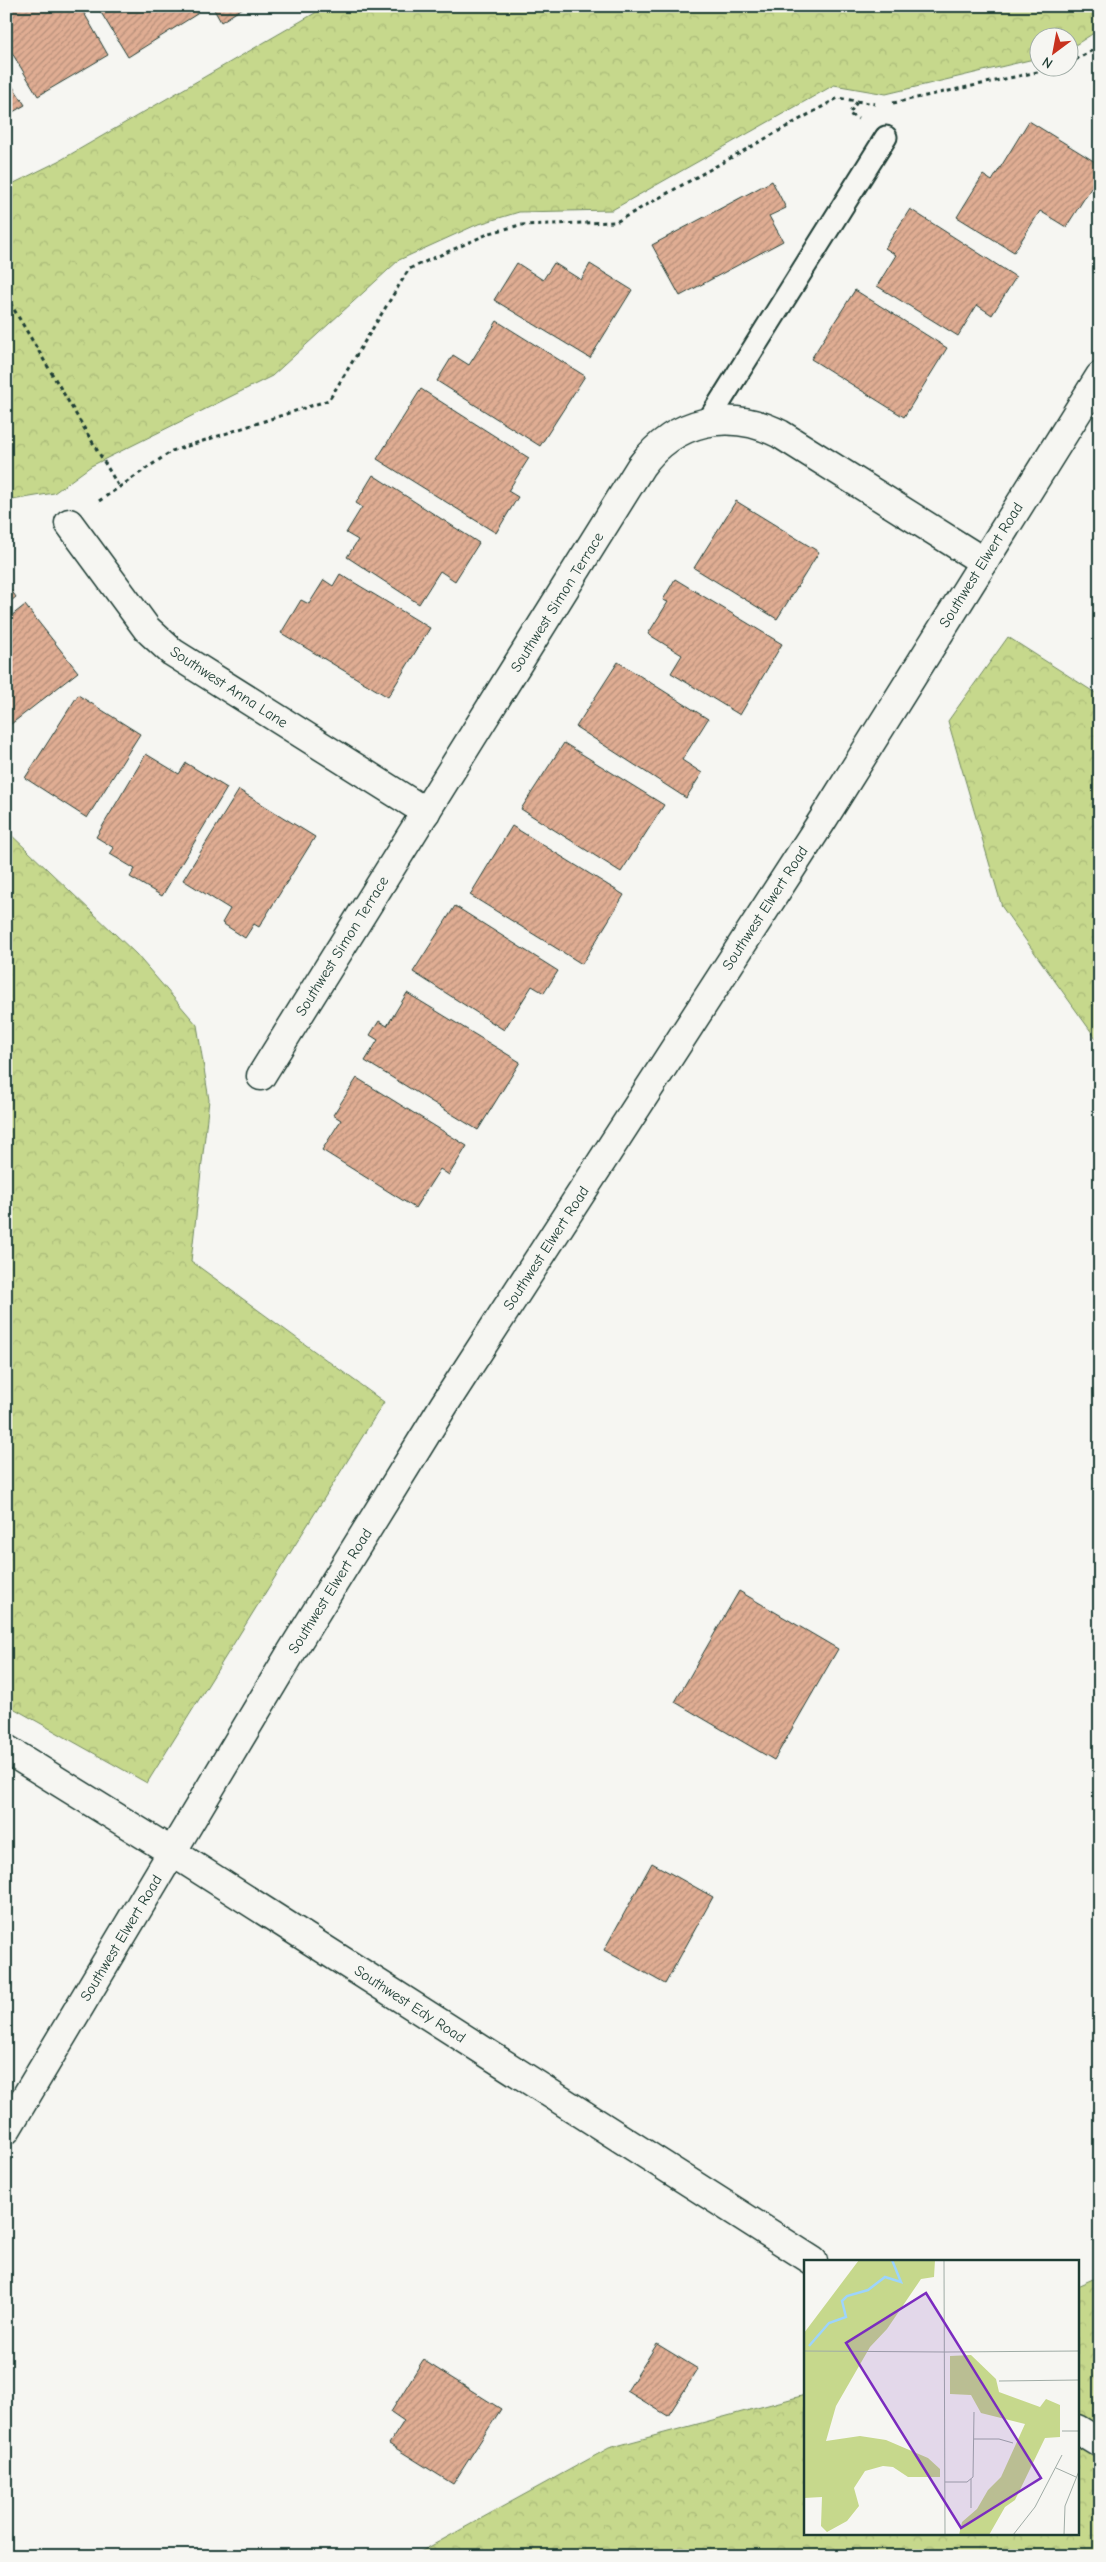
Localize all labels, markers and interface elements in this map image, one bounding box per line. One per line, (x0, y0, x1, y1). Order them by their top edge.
north arrow (1028, 28, 1078, 78)
text: N (1039, 53, 1056, 72)
street label: Southwest Elwert Road (935, 499, 1027, 631)
street label: Southwest Simon Terrace (507, 528, 608, 675)
street label: Southwest Anna Lane (167, 642, 292, 732)
street label: Southwest Elwert Road (718, 843, 812, 973)
street label: Southwest Simon Terrace (292, 872, 393, 1019)
street label: Southwest Elwert Road (499, 1183, 593, 1313)
street label: Southwest Elwert Road (284, 1525, 376, 1657)
street label: Southwest Elwert Road (76, 1872, 166, 2004)
street label: Southwest Edy Road (351, 1961, 469, 2047)
inset map (804, 2260, 1078, 2534)

